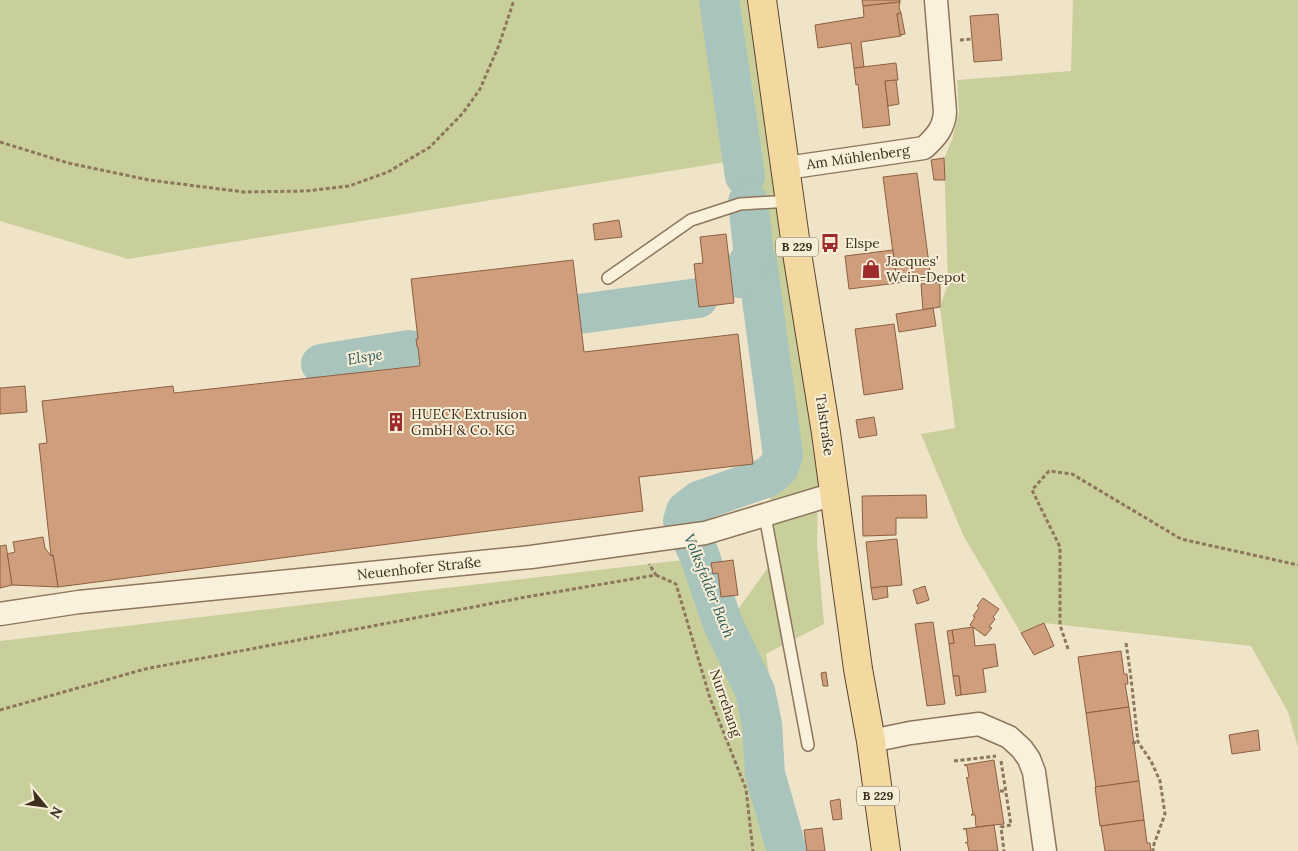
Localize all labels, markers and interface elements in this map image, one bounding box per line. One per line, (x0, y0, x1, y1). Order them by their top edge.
street label: Am Mühlenberg (804, 141, 911, 173)
bus stop icon: Elspe (819, 232, 841, 254)
place label: Elspe (845, 234, 880, 252)
road number: B 229 (776, 238, 818, 256)
place label: Jacques’ Wein-Depot (885, 252, 967, 286)
shop icon: Jacques’ Wein-Depot (860, 258, 882, 280)
water label: Elspe (346, 344, 384, 369)
street label: Talstraße (812, 393, 838, 457)
place label: HUECK Extrusion GmbH & Co. KG (411, 405, 528, 439)
building icon: HUECK Extrusion GmbH & Co. KG (385, 411, 407, 433)
water label: Volksfelder Bach (680, 531, 739, 641)
street label: Neuenhofer Straße (356, 552, 482, 583)
street label: Nurrehang (706, 667, 746, 739)
north arrow (20, 781, 70, 831)
road number: B 229 (857, 786, 899, 806)
text: N (46, 803, 67, 822)

